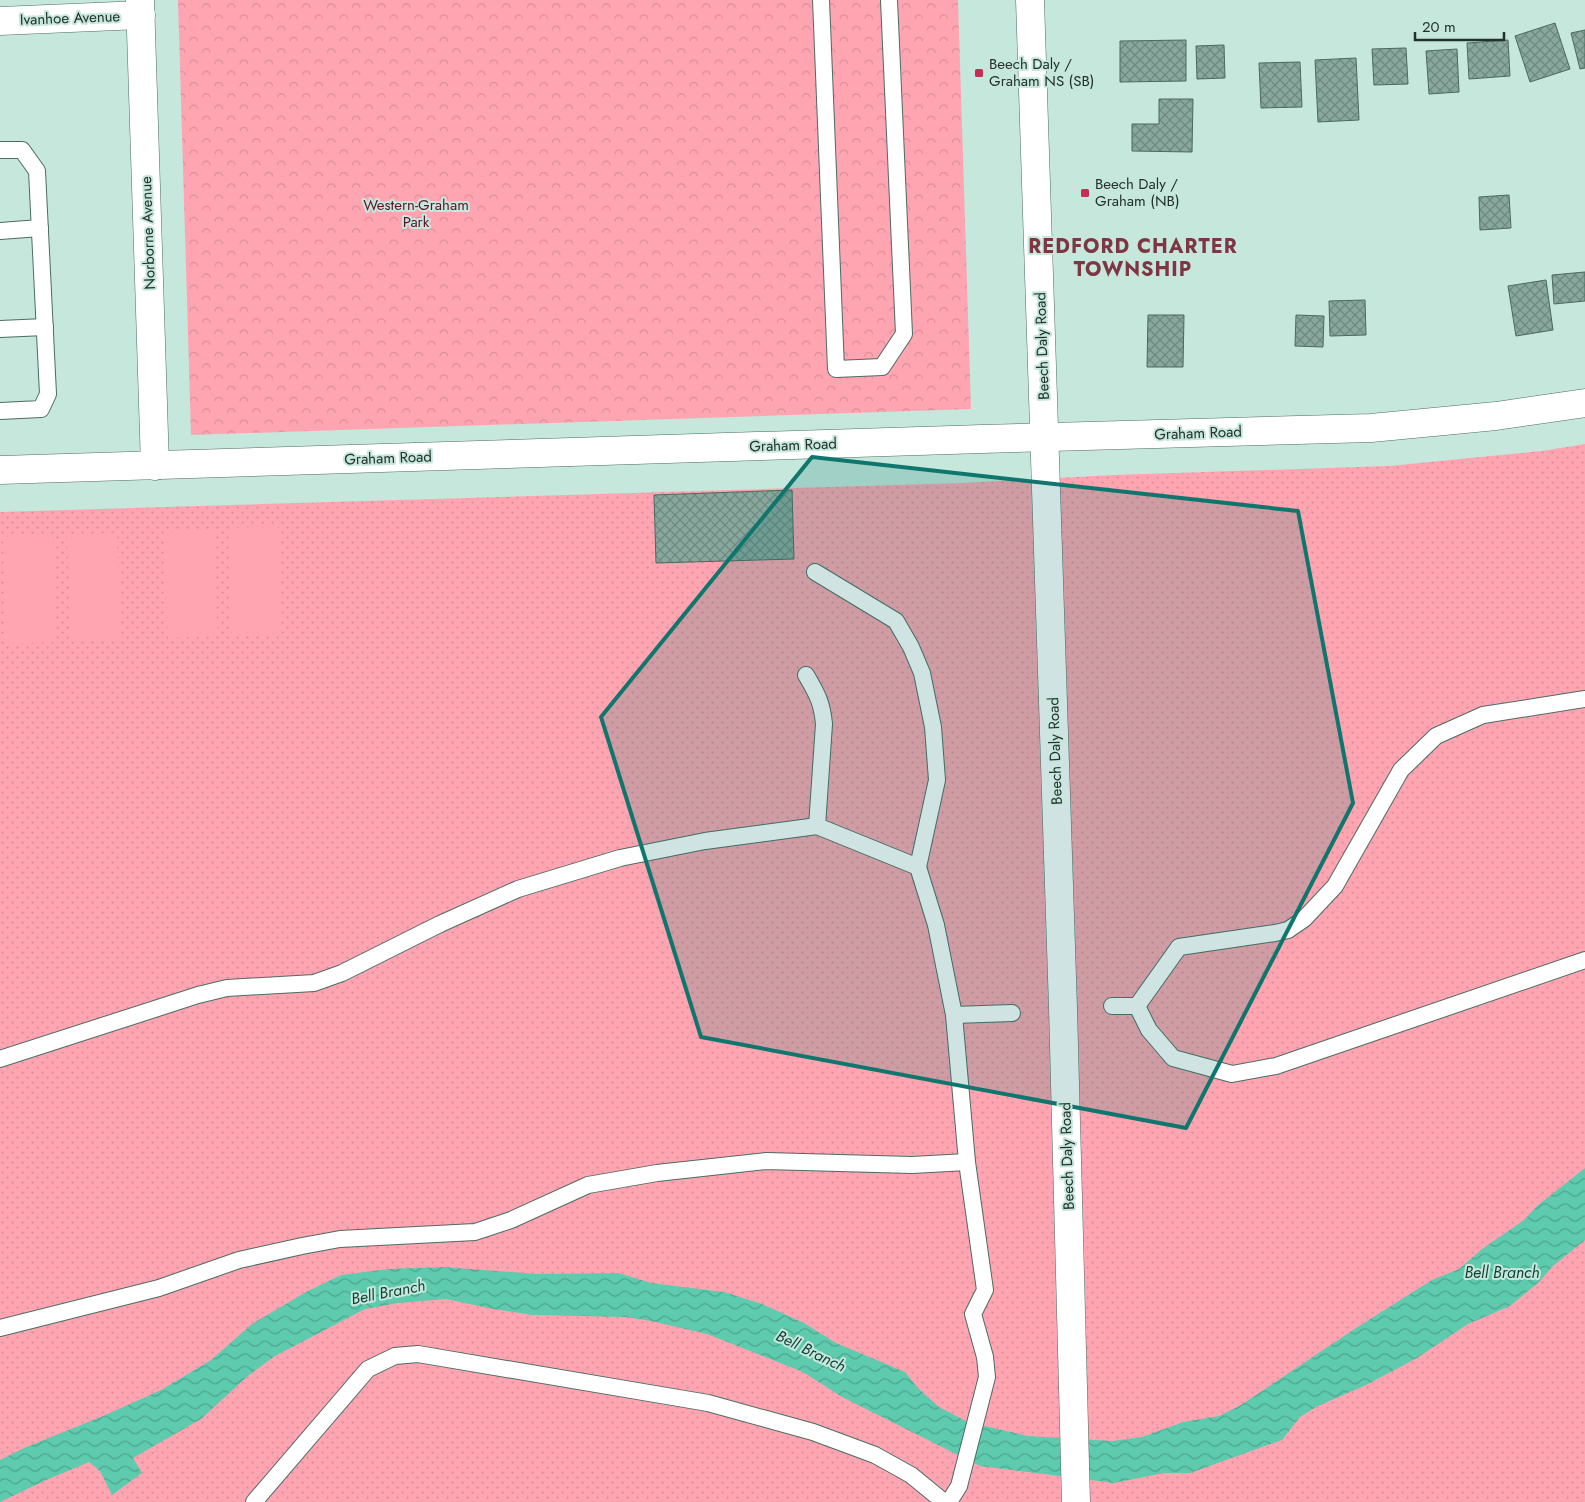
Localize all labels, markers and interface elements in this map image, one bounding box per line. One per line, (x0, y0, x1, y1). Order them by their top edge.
street label: Ivanhoe Avenue (19, 5, 121, 31)
scale bar (1415, 10, 1504, 42)
text: 20 m (1422, 16, 1456, 38)
place label: Beech Daly / Graham NS (SB) (989, 53, 1095, 92)
marker: Beech Daly / Graham NS (SB) (973, 67, 985, 79)
place label: Beech Daly / Graham (NB) (1095, 173, 1180, 212)
street label: Norborne Avenue (135, 176, 161, 290)
marker: Beech Daly / Graham (NB) (1079, 187, 1091, 199)
park label: Western-Graham Park (363, 194, 469, 233)
district label: REDFORD CHARTER TOWNSHIP (1028, 232, 1238, 284)
street label: Beech Daly Road (1029, 292, 1055, 400)
street label: Graham Road (1154, 420, 1242, 446)
street label: Graham Road (749, 432, 837, 458)
street label: Graham Road (344, 445, 432, 471)
street label: Beech Daly Road (1042, 697, 1068, 805)
street label: Beech Daly Road (1054, 1102, 1080, 1210)
water label: Bell Branch (1464, 1261, 1540, 1284)
water label: Bell Branch (349, 1274, 427, 1310)
water label: Bell Branch (772, 1324, 850, 1378)

